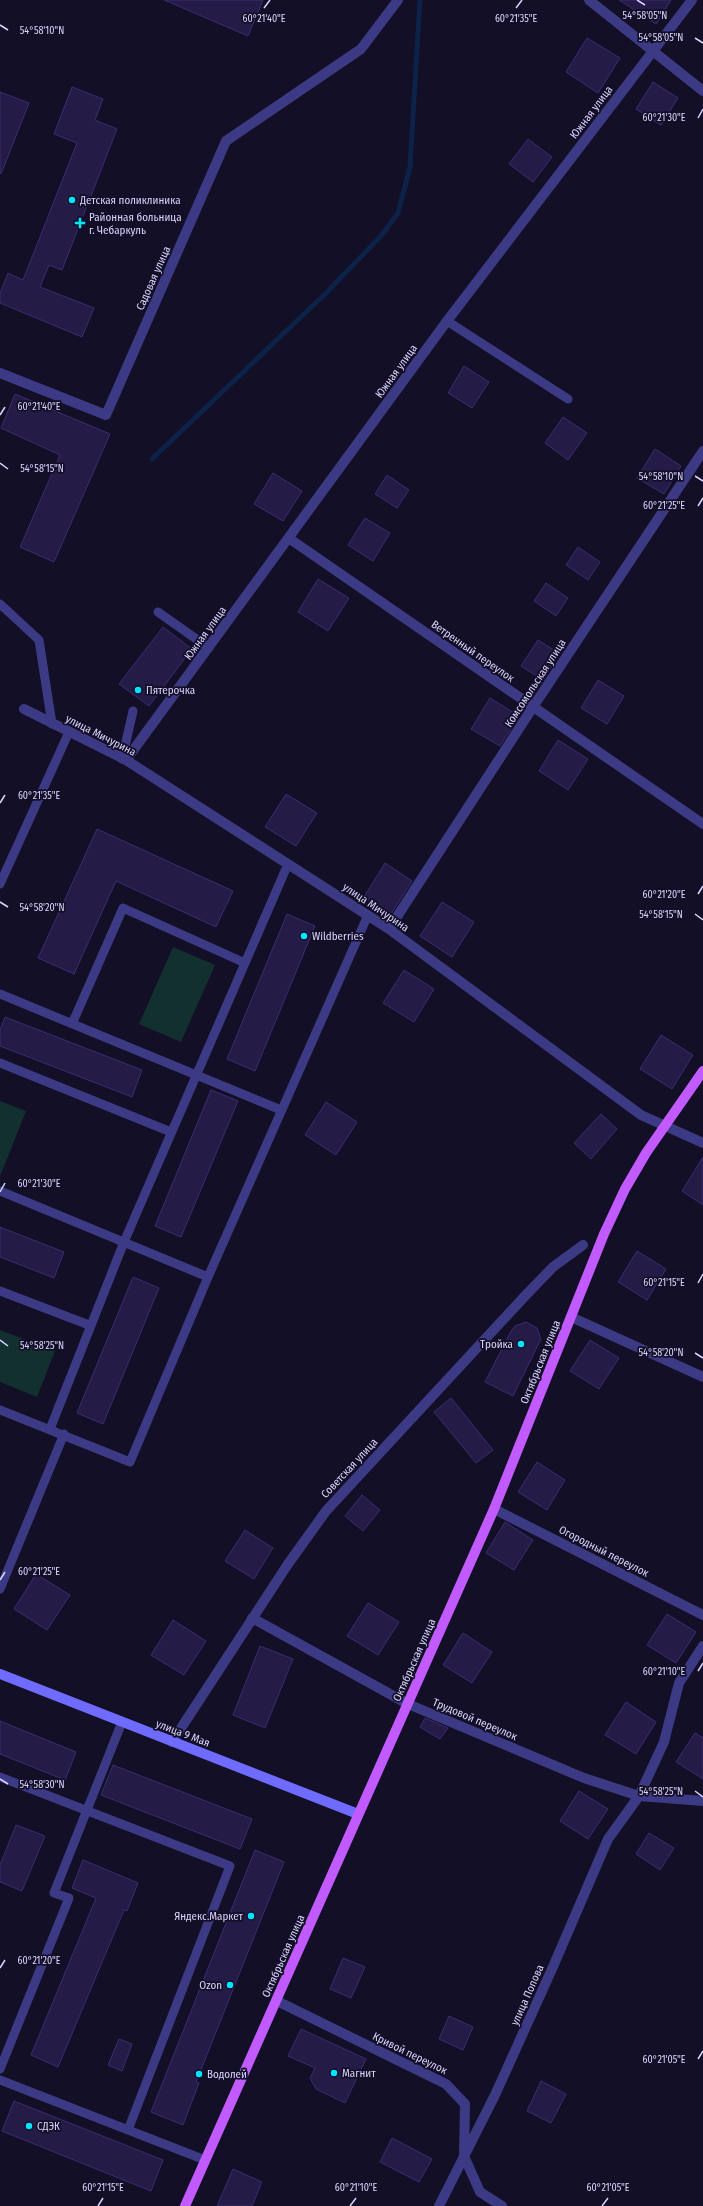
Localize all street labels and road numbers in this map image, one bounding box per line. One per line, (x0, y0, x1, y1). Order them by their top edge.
street label: Южная улица (567, 83, 615, 141)
street label: Садовая улица (134, 244, 173, 312)
street label: Южная улица (373, 342, 420, 401)
street label: Южная улица (182, 604, 229, 663)
street label: Ветренный переулок (429, 618, 517, 685)
street label: Комсомольская улица (502, 637, 569, 730)
street label: улица Мичурина (63, 712, 138, 759)
street label: улица Мичурина (340, 880, 411, 934)
street label: Октябрьская улица (518, 1318, 563, 1406)
street label: Советская улица (318, 1436, 380, 1501)
street label: Огородный переулок (557, 1523, 652, 1580)
street label: Октябрьская улица (390, 1617, 439, 1704)
street label: Трудовой переулок (431, 1696, 520, 1743)
street label: улица 9 Мая (154, 1717, 212, 1750)
street label: Октябрьская улица (259, 1913, 308, 2000)
street label: улица Попова (508, 1963, 547, 2028)
street label: Кривой переулок (370, 2030, 450, 2077)

